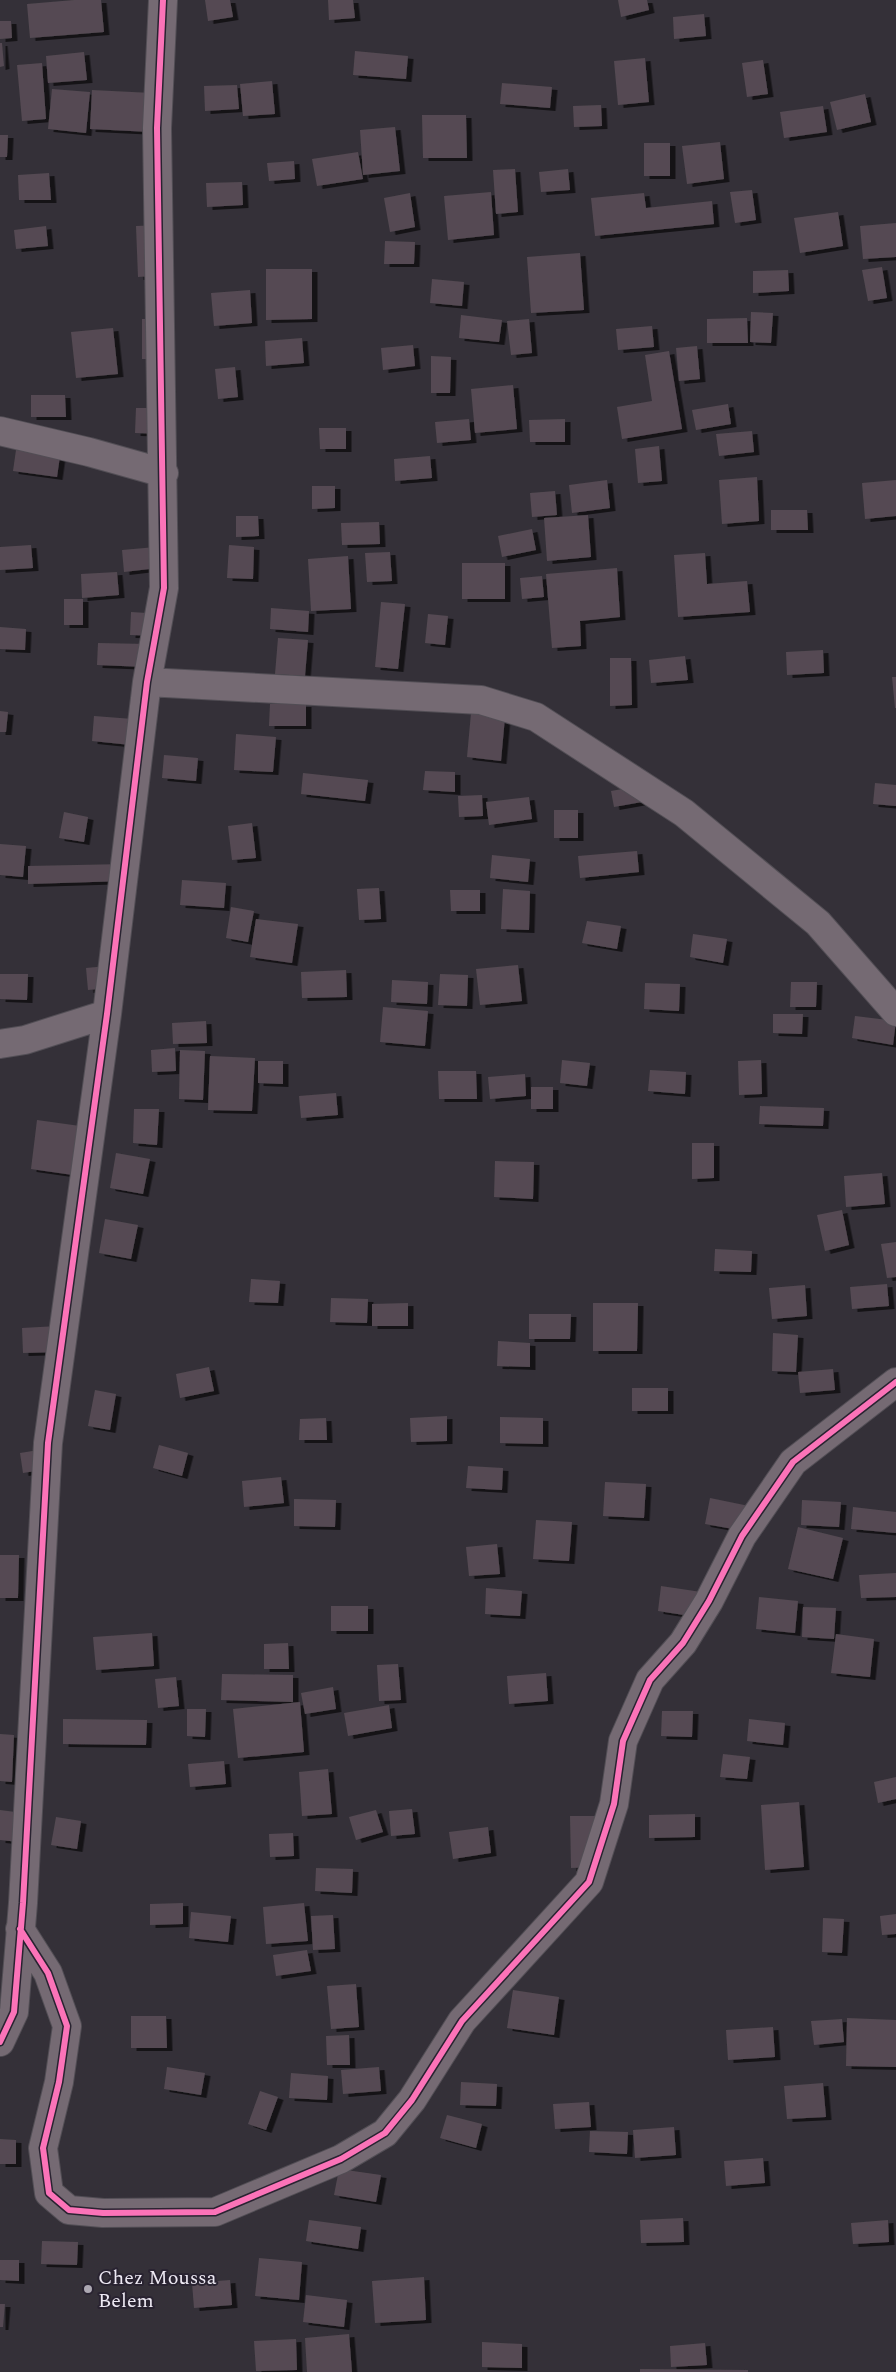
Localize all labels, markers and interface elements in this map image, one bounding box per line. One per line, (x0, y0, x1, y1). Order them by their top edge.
place label: Chez Moussa Belem (98, 2263, 217, 2316)
marker: Chez Moussa Belem (82, 2283, 94, 2295)

